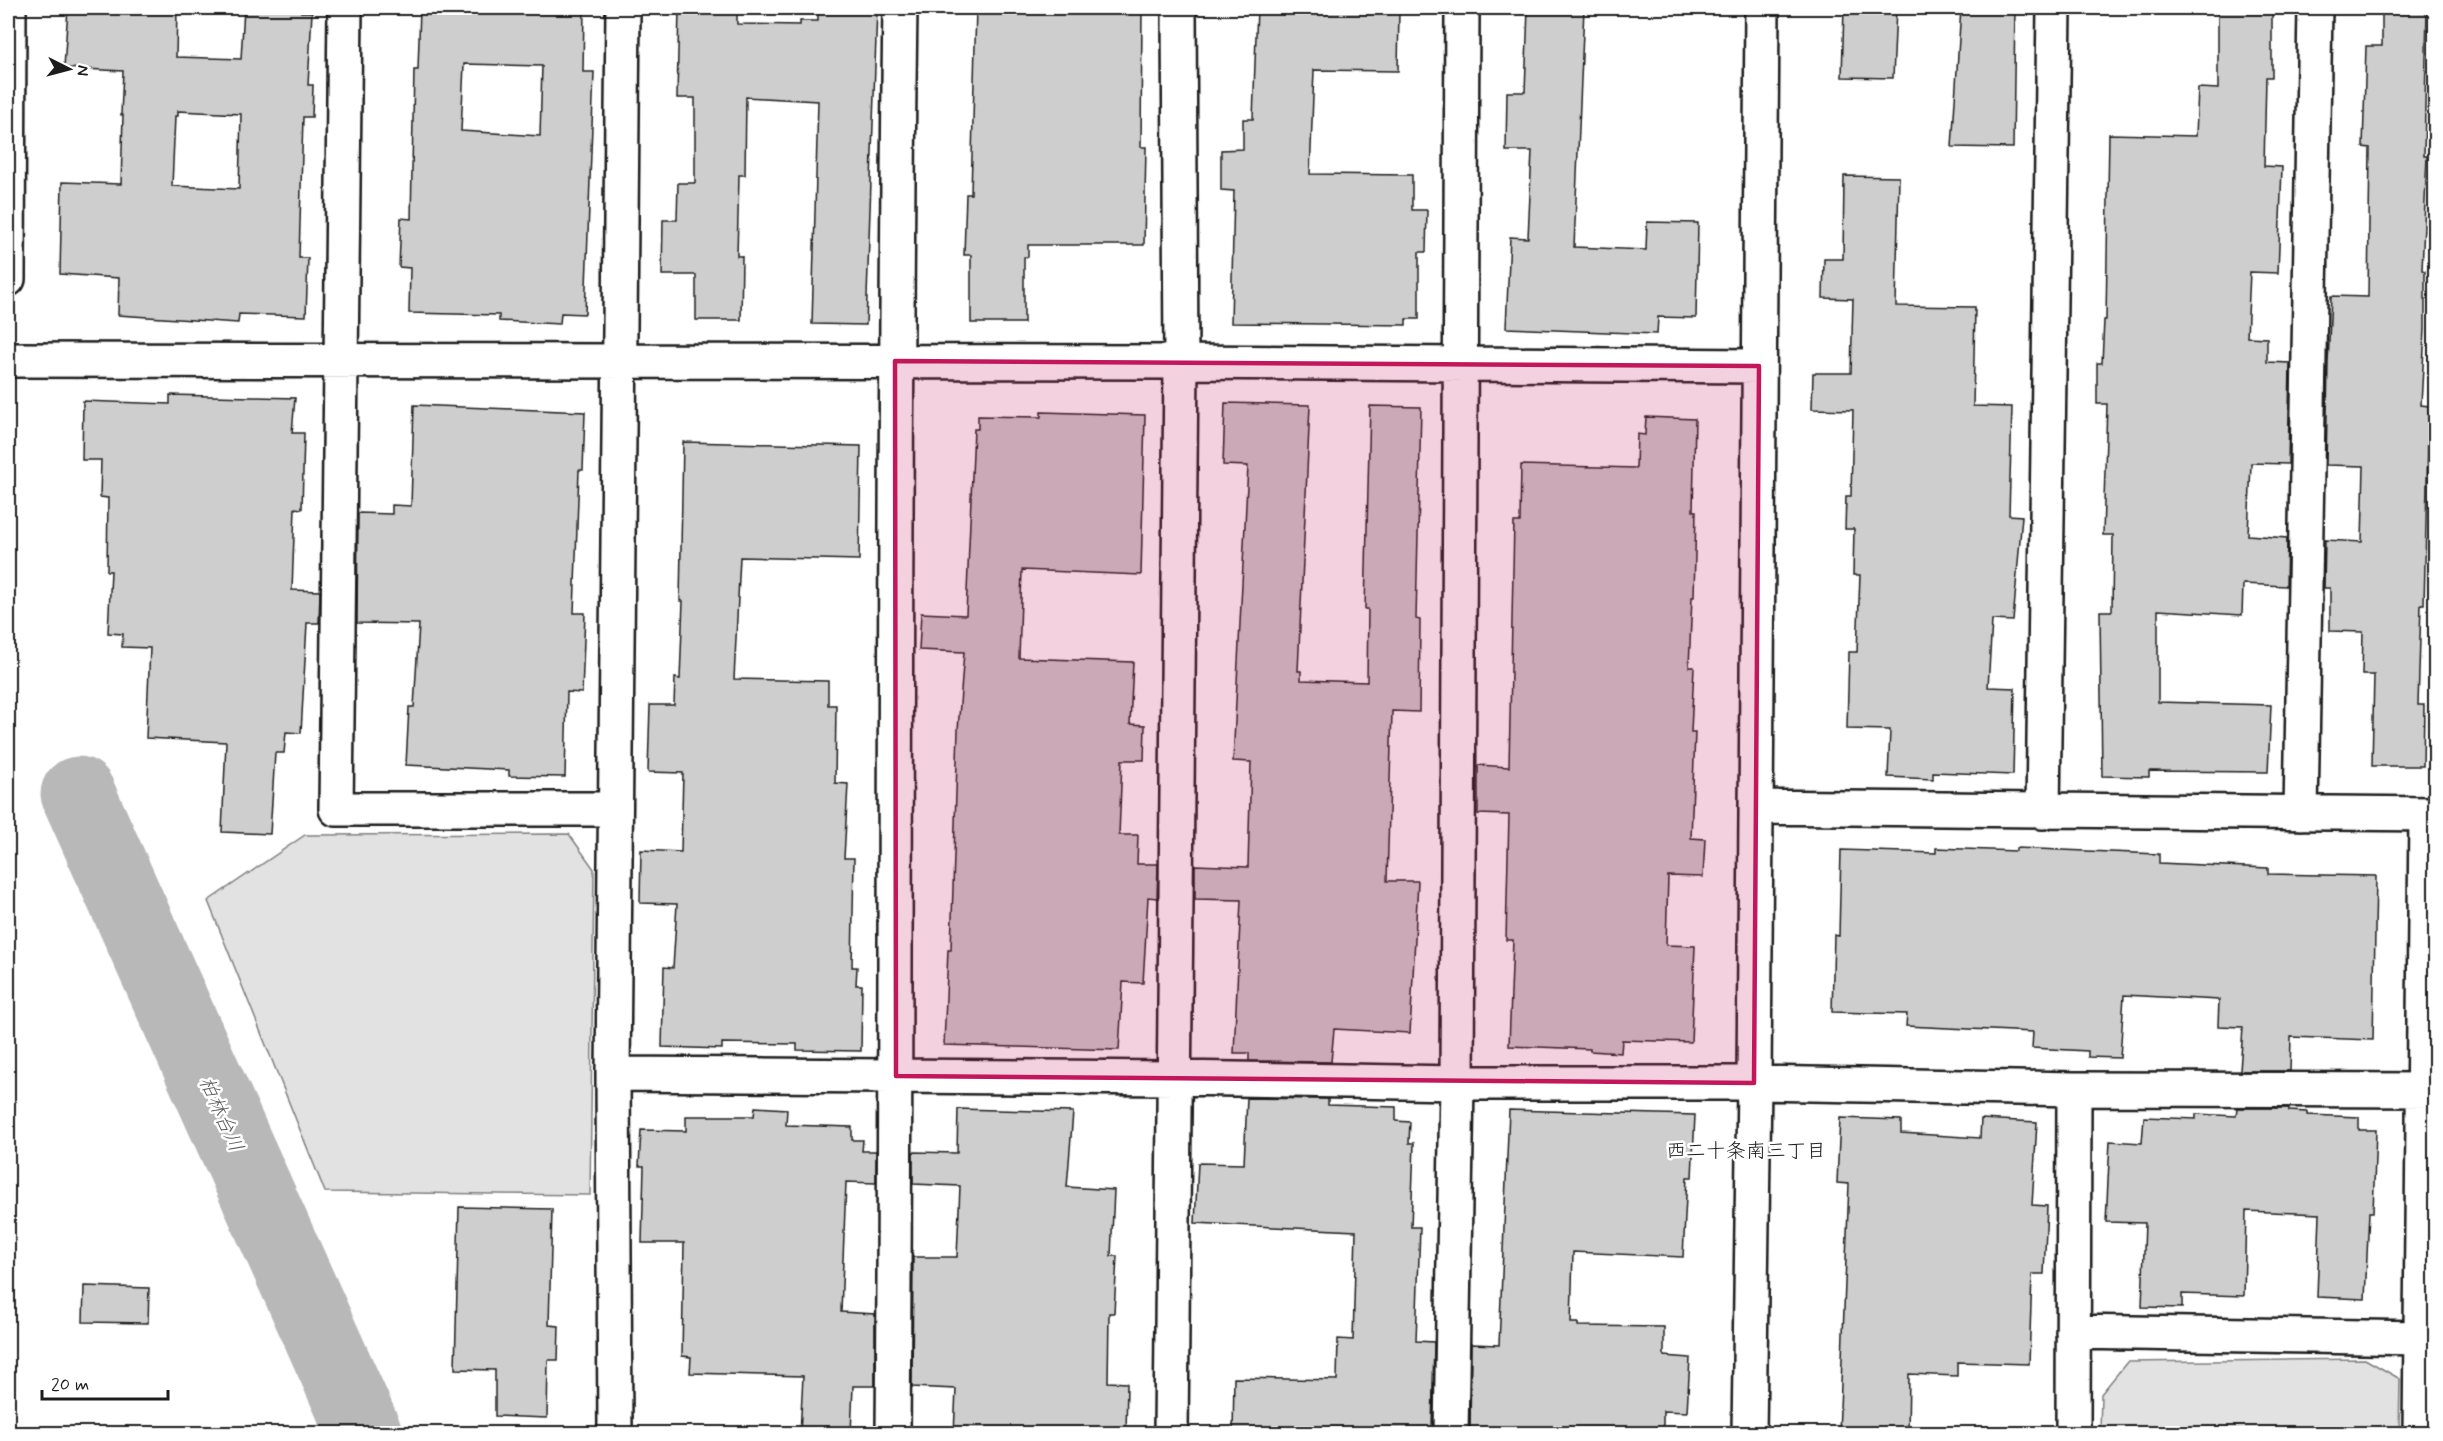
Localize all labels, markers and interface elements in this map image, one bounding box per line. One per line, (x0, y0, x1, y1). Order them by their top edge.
north arrow (39, 39, 99, 99)
text: N (71, 64, 93, 77)
water label: 柏林台川 (192, 1073, 249, 1157)
district label: 西二十条南三丁目 (1666, 1138, 1826, 1165)
scale bar (42, 1363, 168, 1401)
text: 20 m (51, 1373, 89, 1397)

